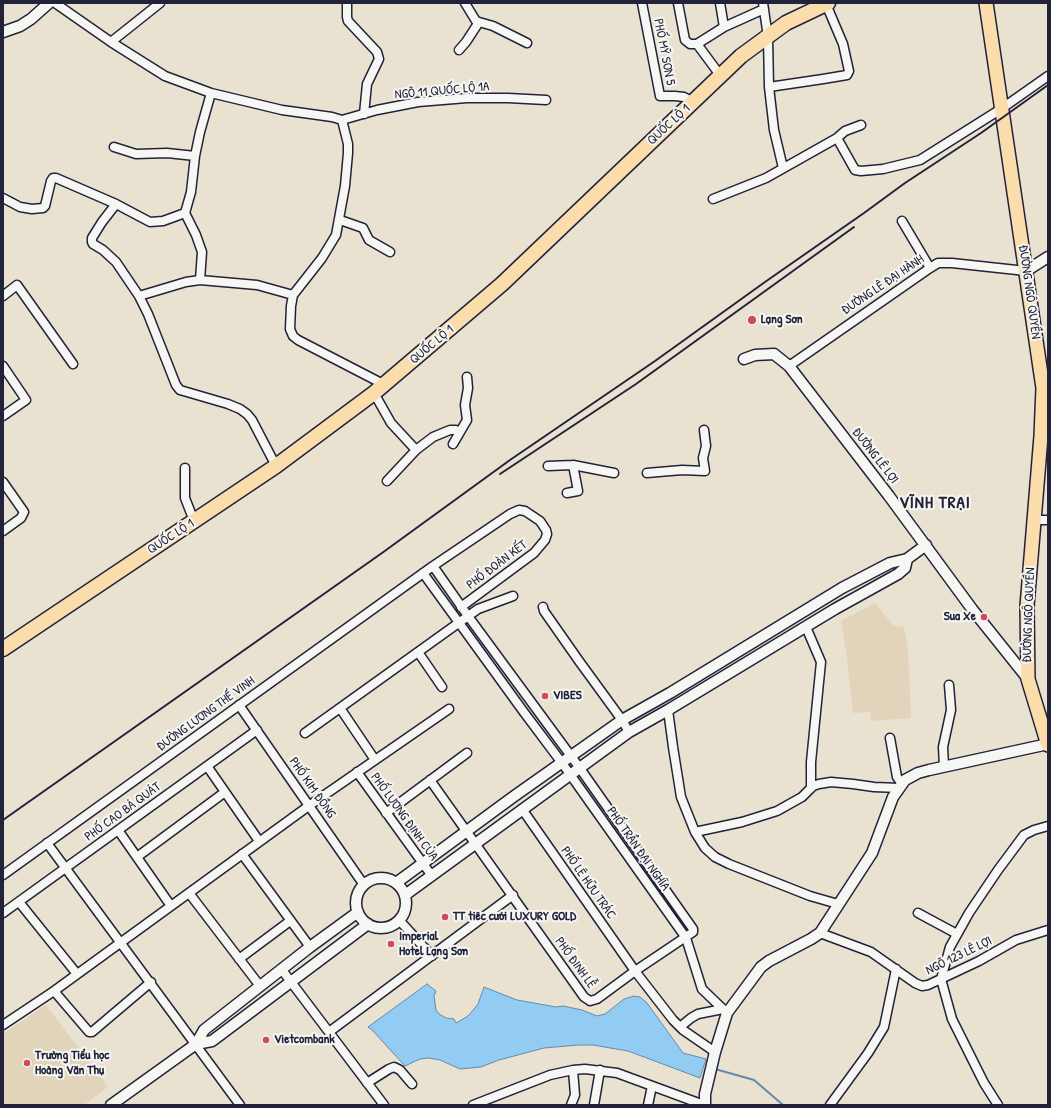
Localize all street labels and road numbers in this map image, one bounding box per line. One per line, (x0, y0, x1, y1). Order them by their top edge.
street label: PHỐ MỸ SƠN 5 (650, 17, 678, 87)
street label: NGÕ 11 QUỐC LỘ 1A (394, 79, 490, 103)
street label: QUỐC LỘ 1 (644, 101, 694, 149)
street label: ĐƯỜNG NGÔ QUYỀN (1015, 244, 1043, 340)
street label: ĐƯỜNG LÊ ĐẠI HÀNH (839, 252, 927, 318)
street label: QUỐC LỘ 1 (407, 322, 457, 368)
street label: ĐƯỜNG LÊ LỢI (848, 425, 902, 487)
street label: QUỐC LỘ 1 (145, 516, 197, 558)
street label: PHỐ ĐOÀN KẾT (464, 537, 530, 593)
street label: ĐƯỜNG NGÔ QUYỀN (1020, 567, 1038, 663)
street label: ĐƯỜNG LƯƠNG THẾ VINH (154, 673, 258, 755)
street label: PHỐ KIM ĐỒNG (285, 755, 339, 821)
street label: PHỐ LƯƠNG ĐỊNH CỦA (367, 770, 441, 864)
street label: PHỐ CAO BÁ QUÁT (82, 779, 164, 845)
street label: PHỐ TRẦN ĐẠI NGHĨA (603, 804, 673, 894)
street label: PHỐ LÊ HỮU TRÁC (557, 844, 619, 922)
street label: NGÕ 123 LÊ LỢI (923, 933, 995, 979)
street label: PHỐ ĐINH LỄ (551, 934, 599, 992)

